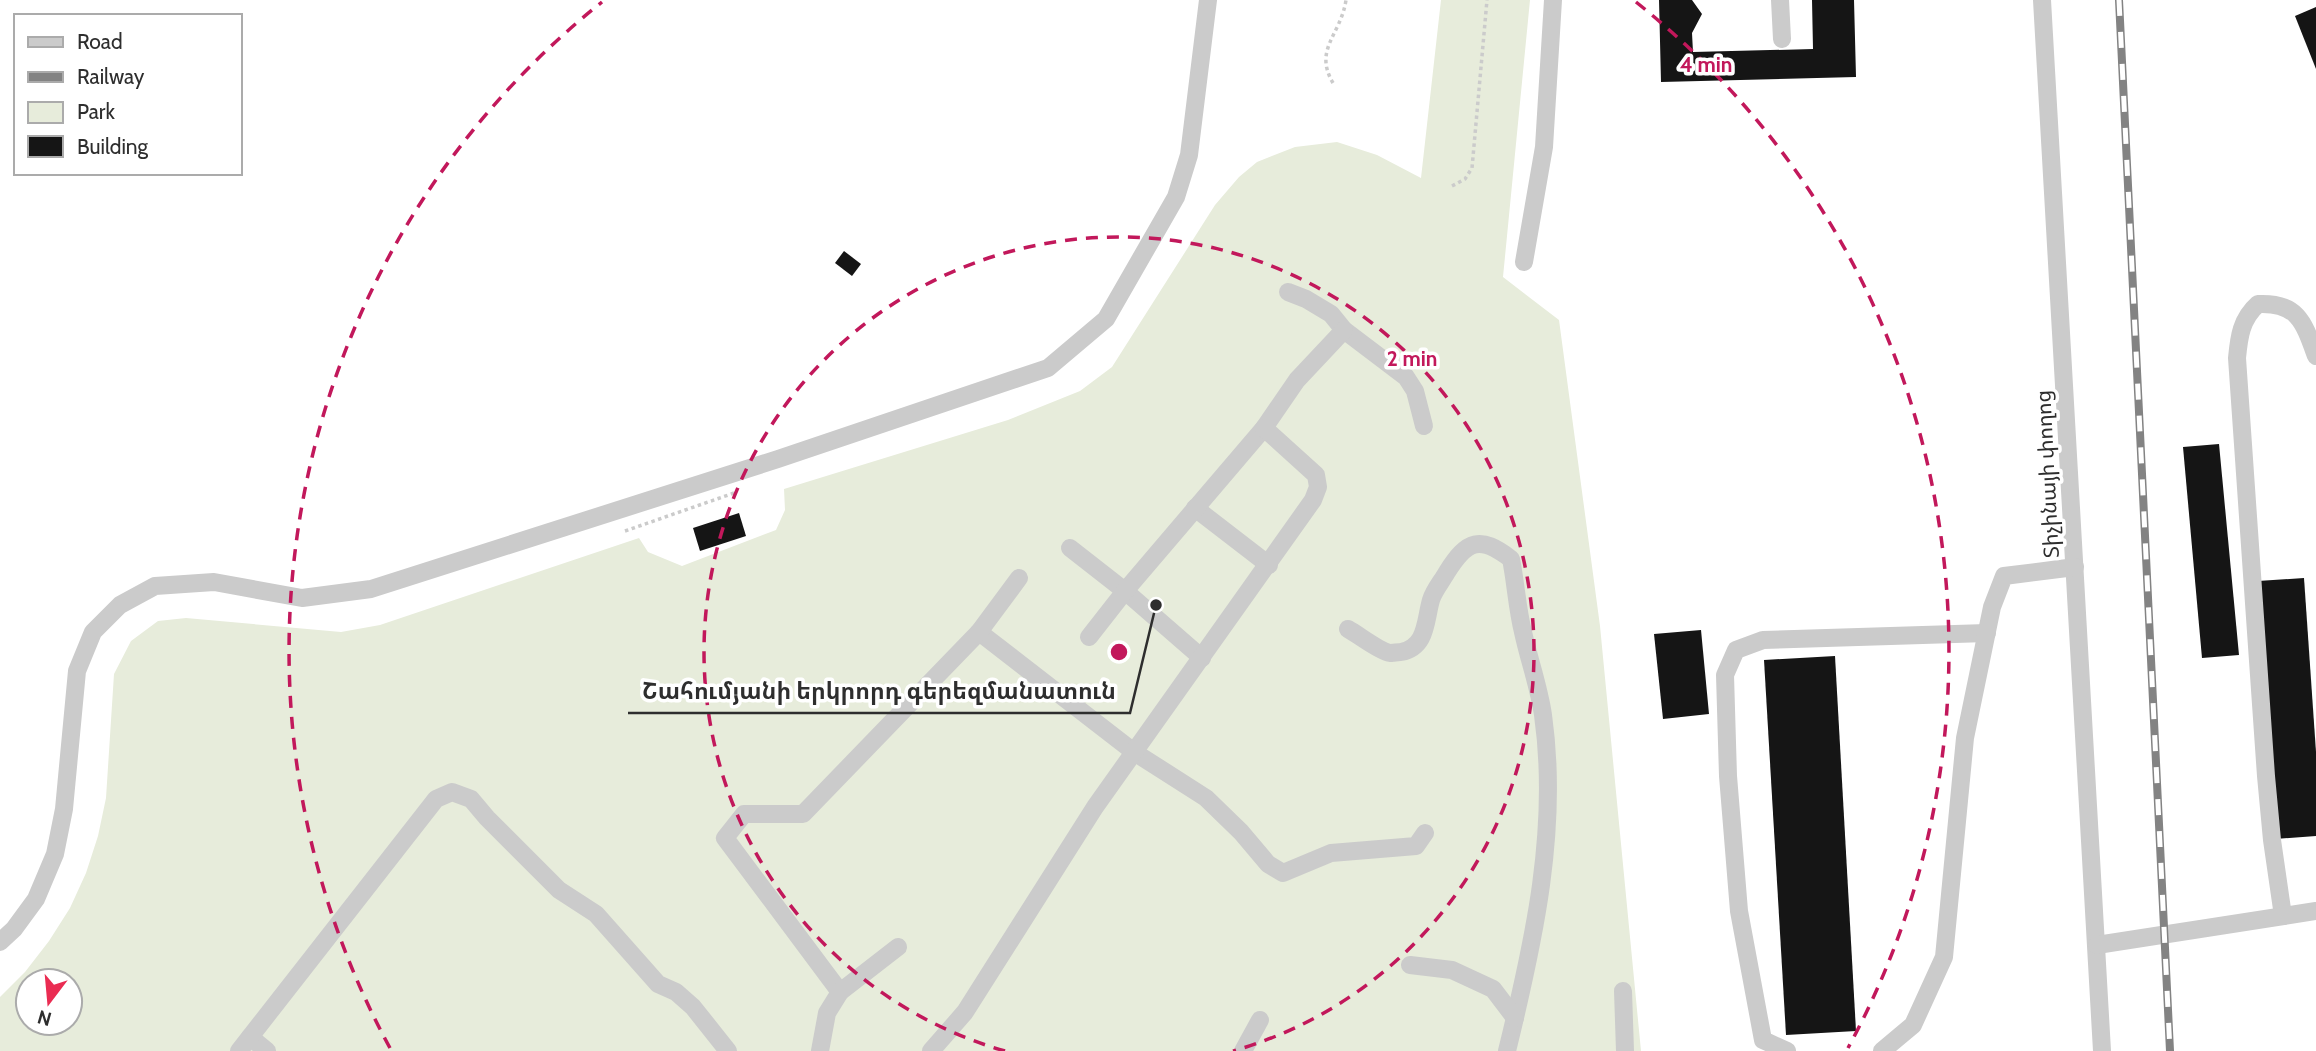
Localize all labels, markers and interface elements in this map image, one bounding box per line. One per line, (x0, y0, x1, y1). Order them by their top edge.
legend (14, 14, 242, 175)
text: Road (77, 29, 123, 54)
text: 4 min (1680, 52, 1732, 77)
text: Railway (77, 64, 145, 89)
text: Park (77, 99, 115, 124)
text: Building (77, 134, 149, 159)
text: 2 min (1387, 346, 1437, 371)
street label: Տիչինայի փողոց (2030, 389, 2064, 559)
centre of rings (1107, 640, 1131, 664)
callout: Շահումյանի երկրորդ գերեզմանատուն (628, 669, 1130, 713)
text: Շահումյանի երկրորդ գերեզմանատուն (642, 677, 1116, 705)
north arrow (14, 967, 84, 1037)
text: N (35, 1005, 54, 1031)

